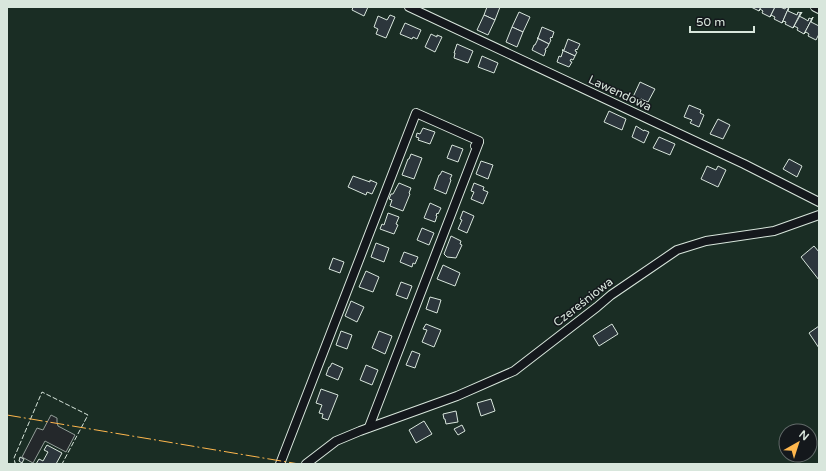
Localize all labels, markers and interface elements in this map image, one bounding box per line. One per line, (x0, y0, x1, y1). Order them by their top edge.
scale bar (690, 8, 754, 34)
text: 50 m (696, 15, 725, 29)
street label: Lawendowa (586, 72, 654, 114)
street label: Czereśniowa (550, 274, 616, 330)
north arrow (778, 423, 818, 463)
text: N (796, 428, 812, 443)

